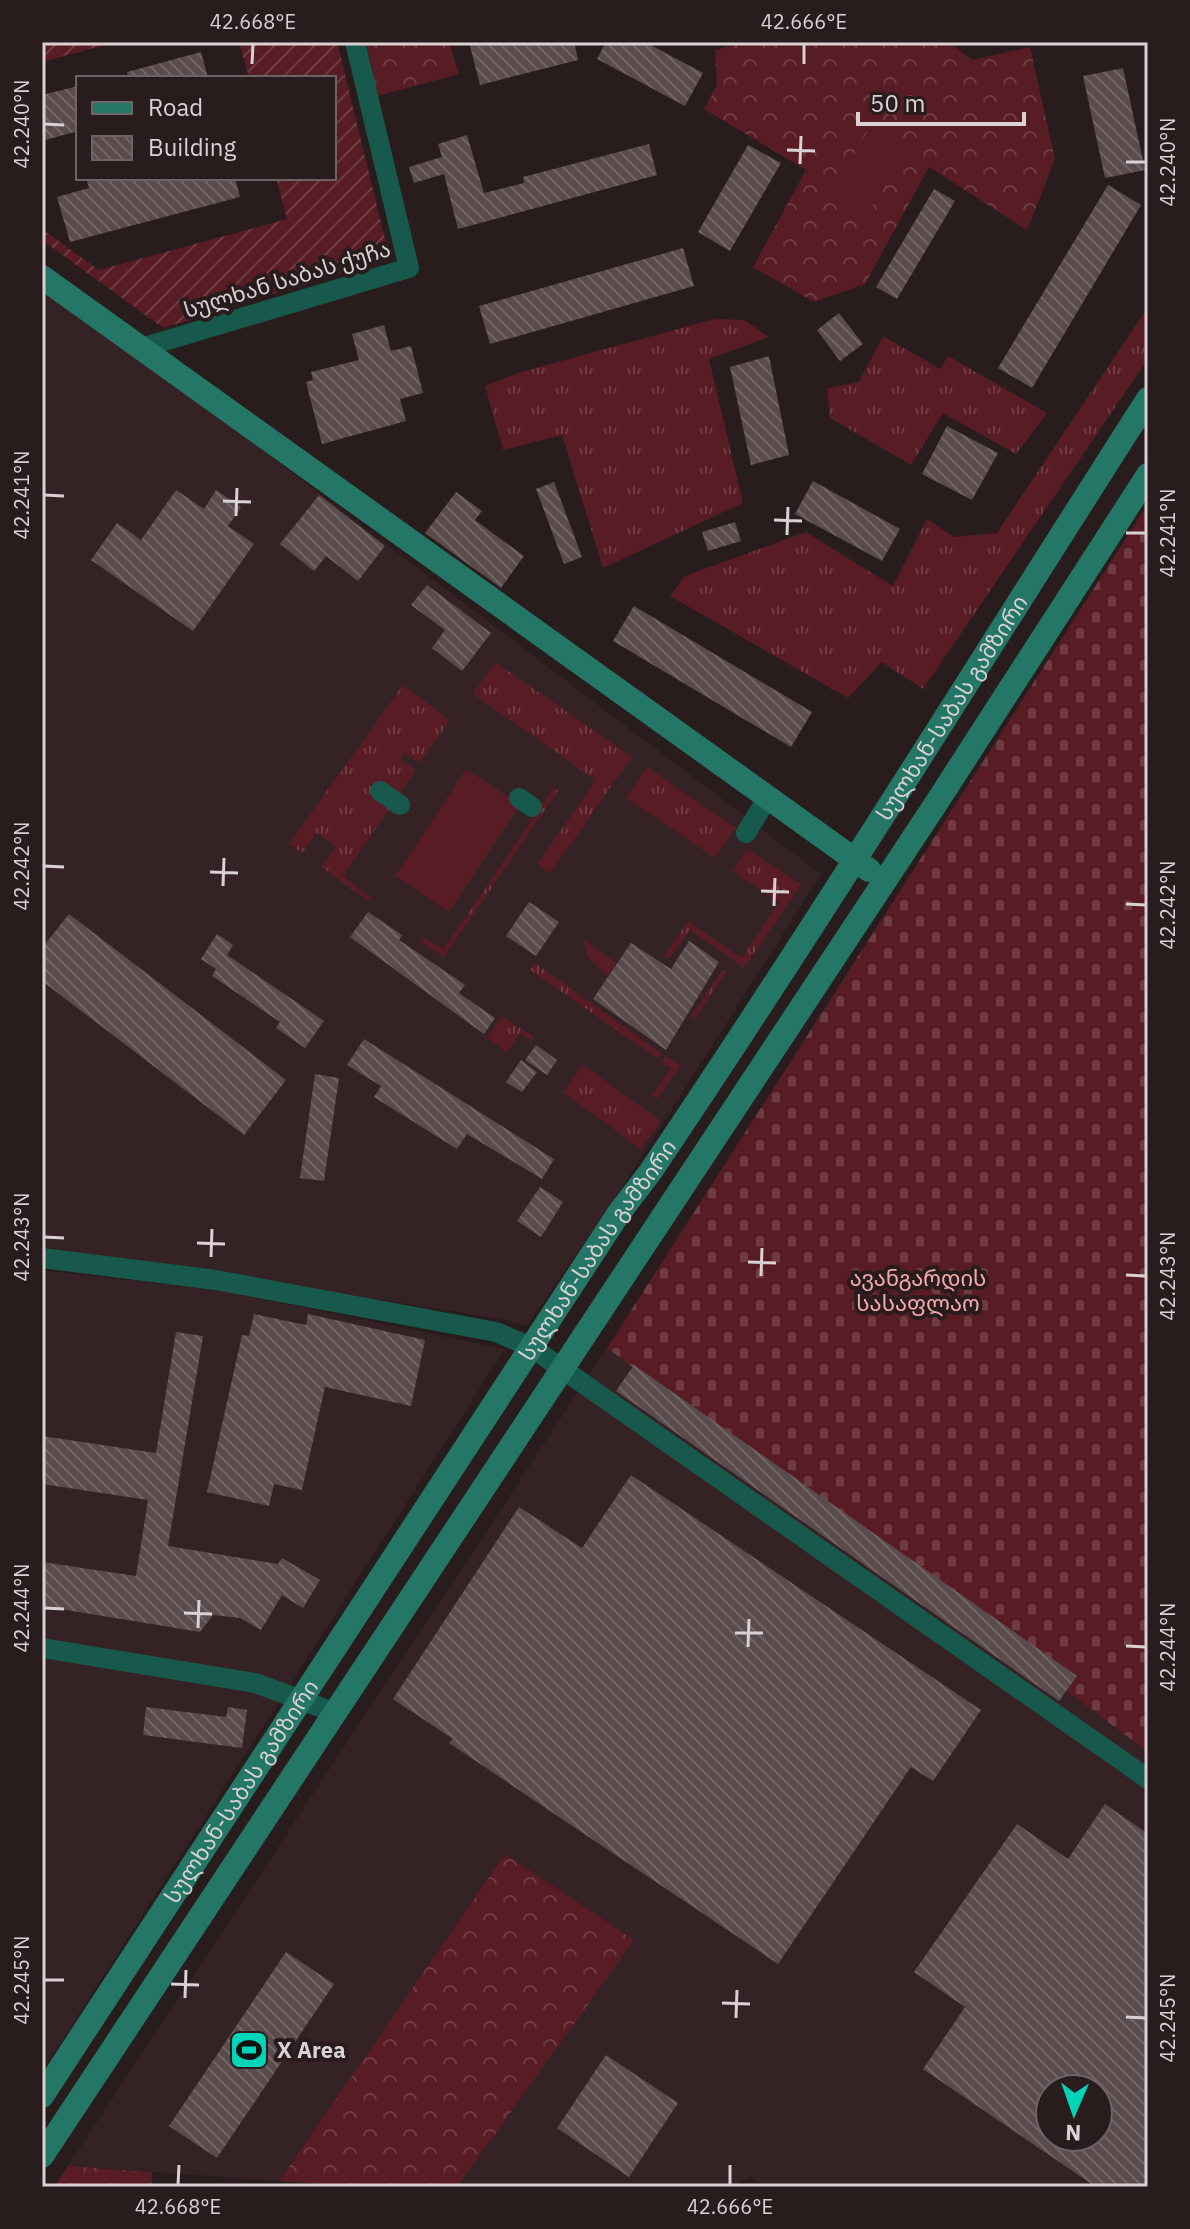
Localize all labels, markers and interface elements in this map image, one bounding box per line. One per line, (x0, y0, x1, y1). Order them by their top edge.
text: 42.668°E (210, 8, 296, 35)
text: 42.666°E (761, 8, 847, 35)
legend (76, 76, 336, 180)
scale bar (858, 76, 1024, 126)
text: 42.240°N (8, 80, 35, 168)
text: 50 m (870, 87, 925, 119)
text: Road (148, 91, 203, 123)
text: 42.240°N (1154, 118, 1181, 206)
text: Building (148, 131, 236, 163)
street label: სულხან საბას ქუჩა (180, 233, 394, 324)
text: 42.241°N (8, 451, 35, 539)
text: 42.241°N (1154, 489, 1181, 577)
street label: სულხან-საბას გამზირი (869, 589, 1034, 826)
text: 42.242°N (8, 822, 35, 910)
text: 42.242°N (1154, 861, 1181, 949)
street label: სულხან-საბას გამზირი (511, 1133, 682, 1366)
text: 42.243°N (8, 1193, 35, 1281)
text: 42.243°N (1154, 1232, 1181, 1320)
park label: ავანგარდის სასაფლაო (850, 1263, 986, 1317)
text: 42.244°N (8, 1564, 35, 1652)
text: 42.244°N (1154, 1603, 1181, 1691)
street label: სულხან-საბას გამზირი (157, 1674, 324, 1908)
text: 42.245°N (8, 1936, 35, 2024)
text: 42.245°N (1154, 1974, 1181, 2062)
sports icon: X Area (228, 2029, 270, 2071)
place label: X Area (277, 2035, 346, 2064)
north arrow (1034, 2073, 1114, 2153)
text: N (1065, 2119, 1082, 2148)
text: 42.668°E (135, 2193, 221, 2220)
text: 42.666°E (687, 2193, 773, 2220)

